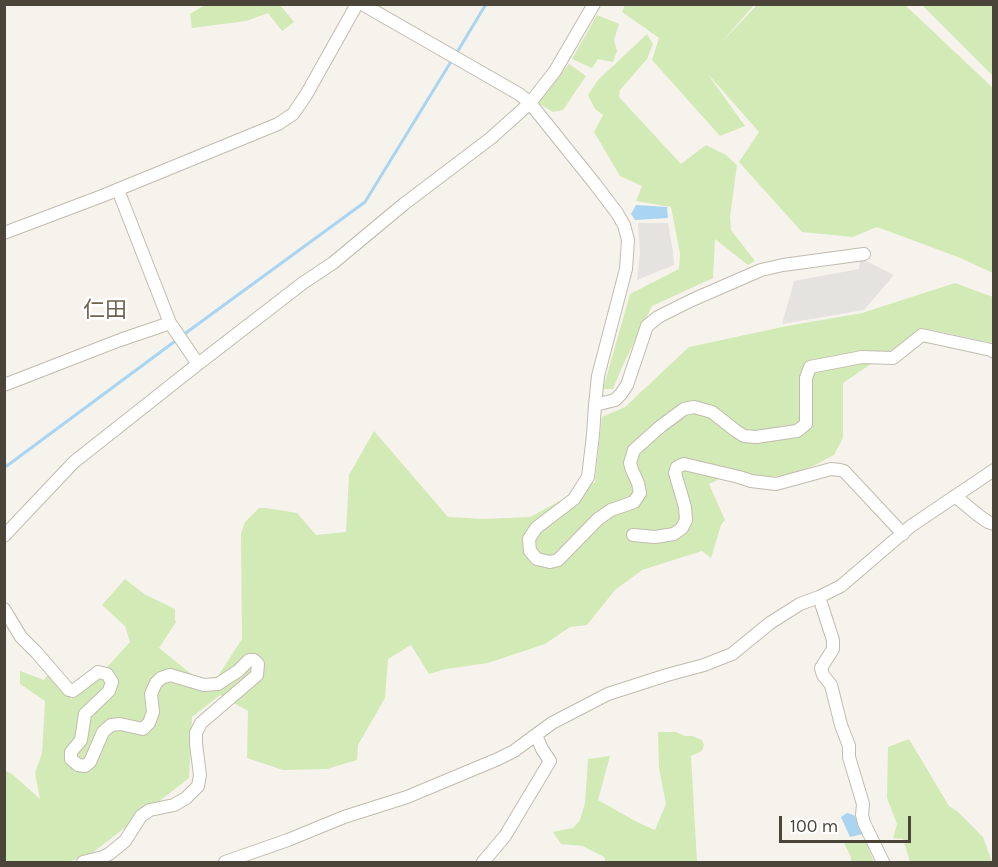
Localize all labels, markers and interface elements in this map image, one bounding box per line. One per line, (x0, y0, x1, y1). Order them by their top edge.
district label: 仁田 (83, 298, 127, 324)
scale bar (782, 804, 914, 842)
text: 100 m (790, 815, 838, 837)

